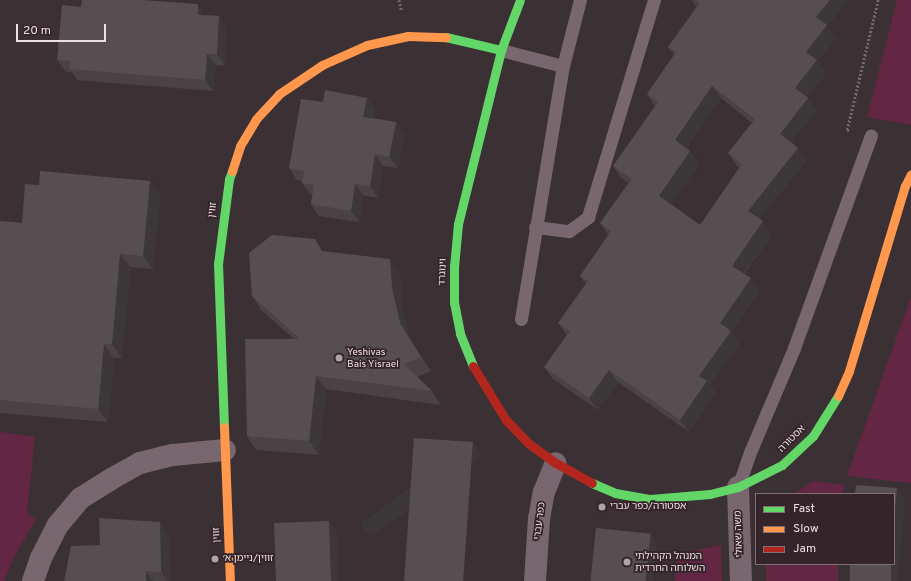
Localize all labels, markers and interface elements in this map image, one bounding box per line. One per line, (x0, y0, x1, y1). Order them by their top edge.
scale bar (18, 16, 108, 42)
text: 20 m (23, 23, 51, 39)
street label: זווין (206, 201, 220, 219)
street label: וינוגרד (437, 258, 449, 286)
place label: Yeshivas Bais Yisrael (347, 346, 399, 370)
marker: Yeshivas Bais Yisrael (334, 353, 344, 363)
street label: אסטורה (776, 423, 808, 455)
legend (755, 493, 895, 565)
street label: כפר עברי (532, 501, 548, 541)
place label: אסטורה/כפר עברי (610, 501, 686, 513)
text: Fast (793, 501, 815, 517)
marker: אסטורה/כפר עברי (597, 502, 607, 512)
street label: משה שאולי (732, 510, 746, 558)
text: Slow (793, 521, 819, 537)
street label: זווין (211, 527, 223, 543)
text: Jam (793, 541, 816, 557)
place label: המנהל הקהילתי השלוחה החרדית (635, 550, 705, 574)
place label: זווין/ניימן א׳ (223, 553, 273, 565)
marker: זווין/ניימן א׳ (210, 554, 220, 564)
marker: המנהל הקהילתי השלוחה החרדית (622, 557, 632, 567)

